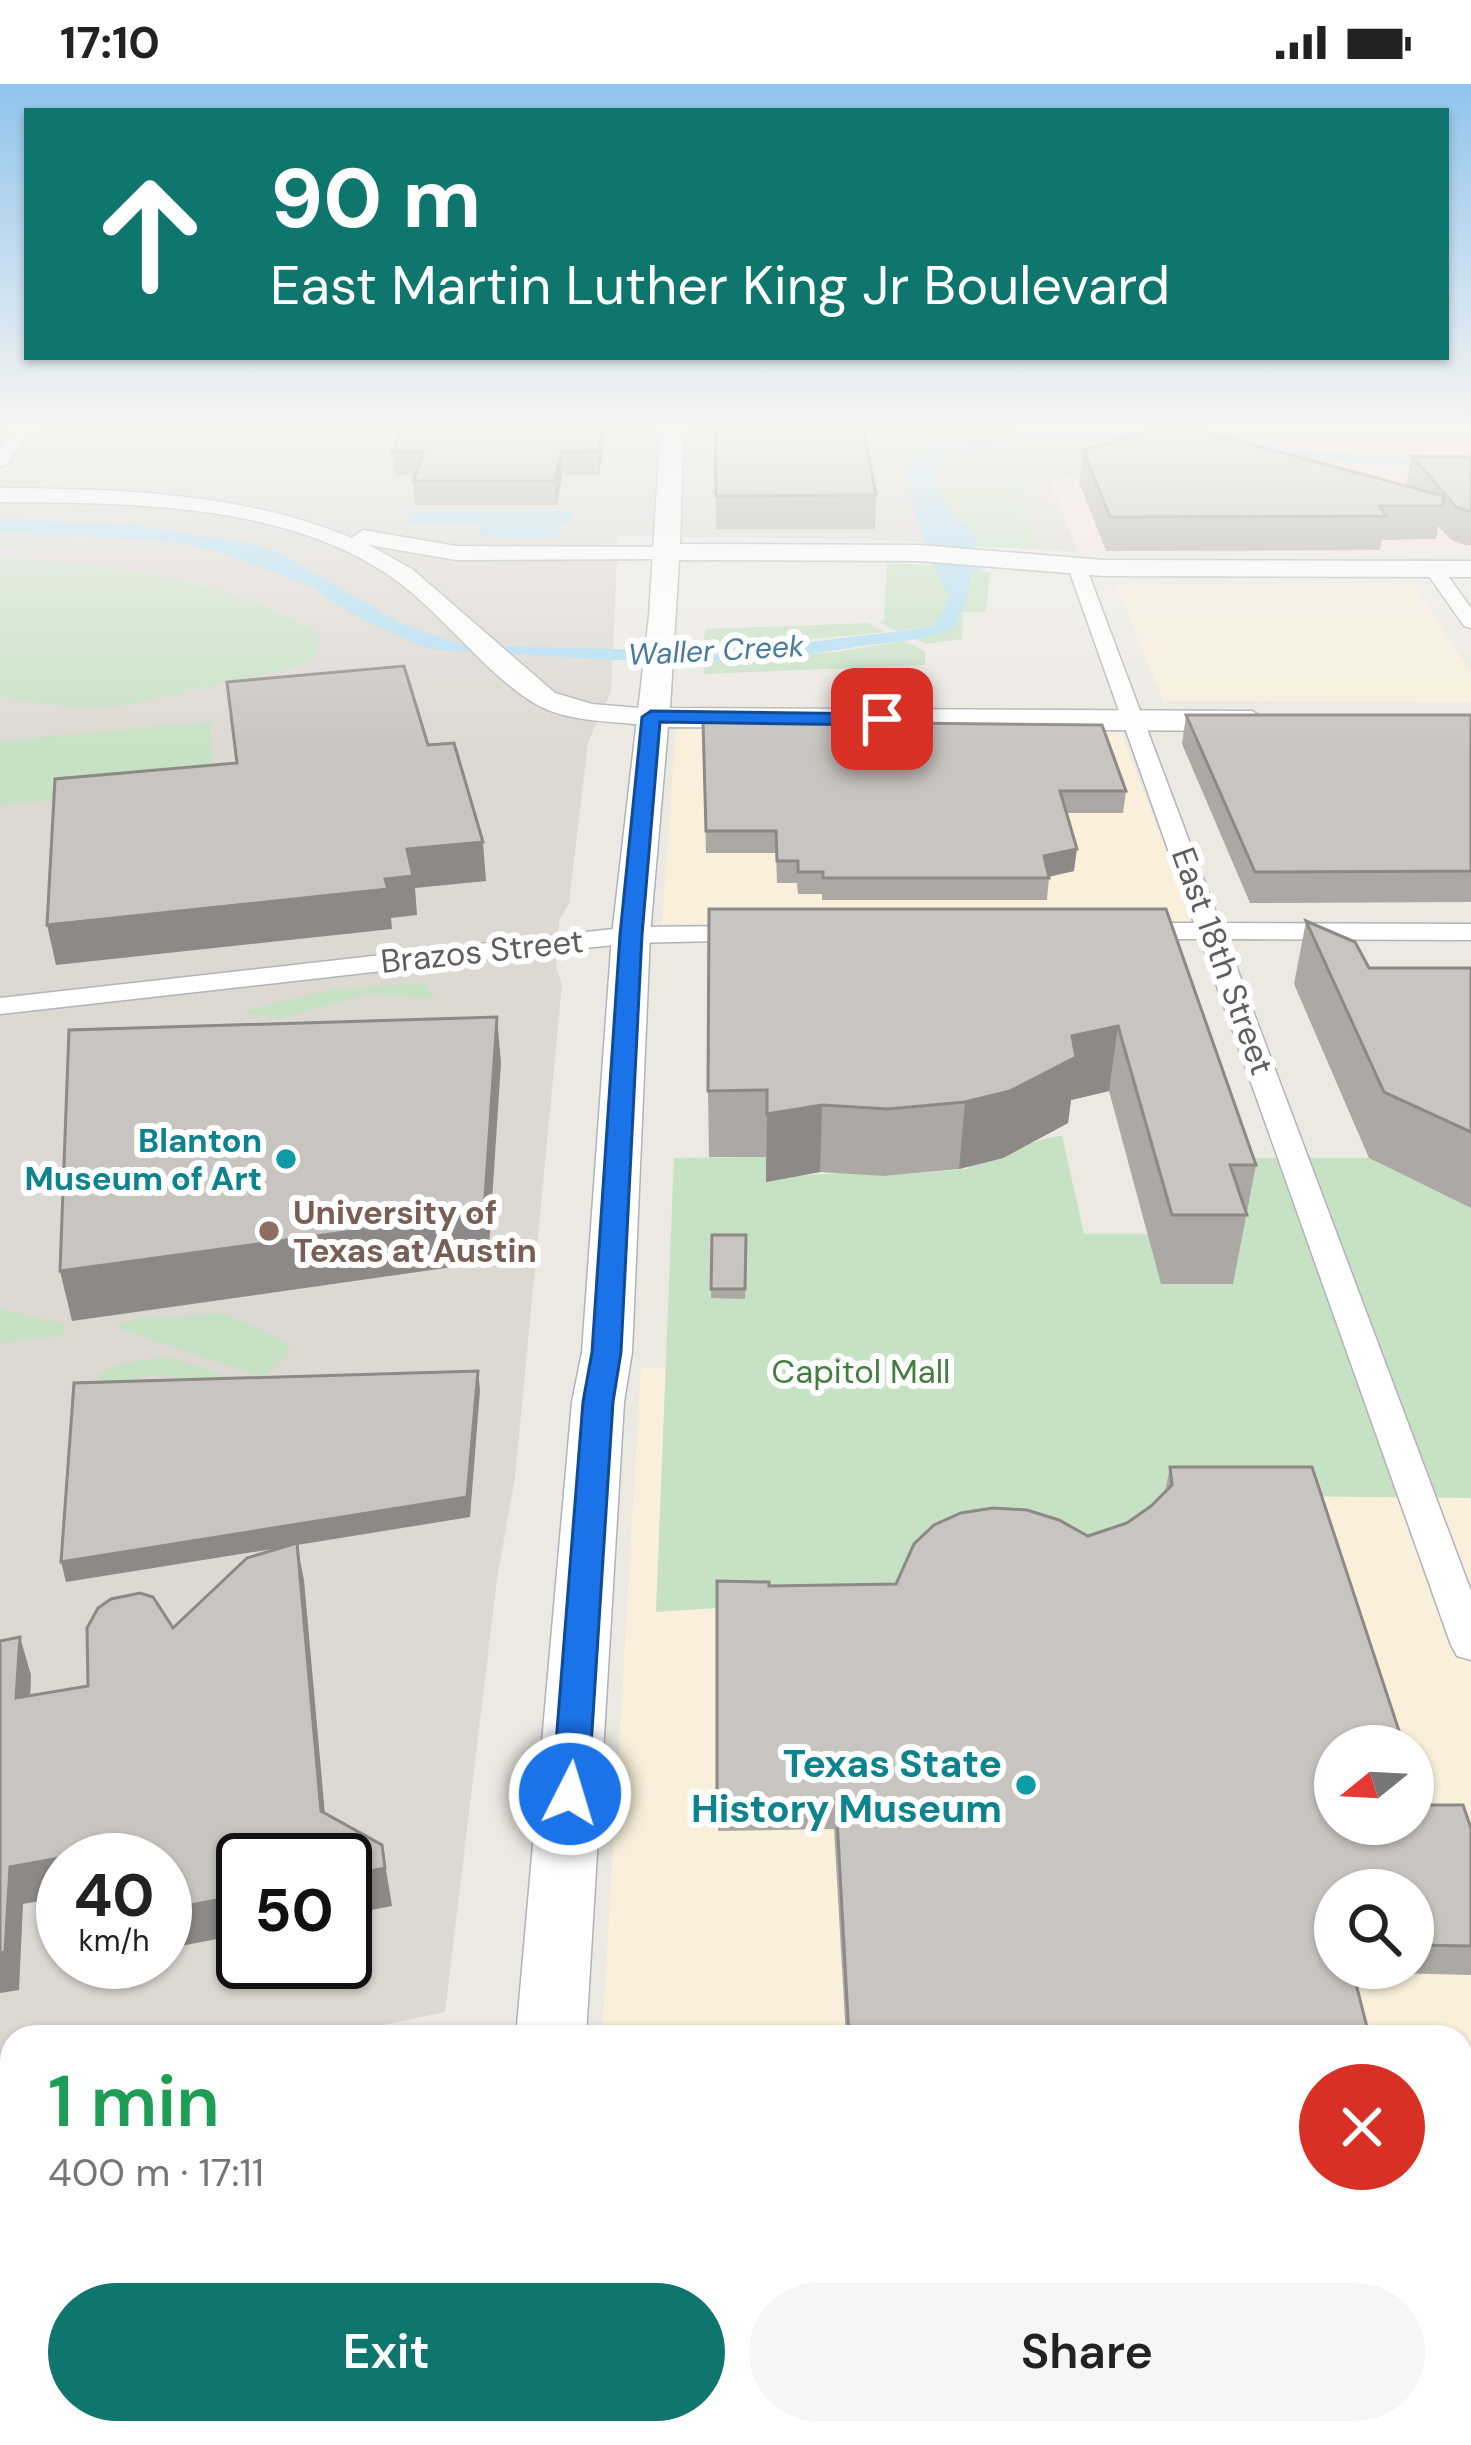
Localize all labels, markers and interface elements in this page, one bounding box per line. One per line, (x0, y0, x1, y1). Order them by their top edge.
text: 17:10 (60, 13, 160, 72)
text: 90 m (270, 144, 481, 253)
icon: ahead (72, 156, 228, 312)
text: East Martin Luther King Jr Boulevard (270, 250, 1170, 321)
water label: Waller Creek (627, 626, 806, 674)
pin (831, 668, 933, 770)
icon: arrive (849, 686, 915, 752)
street label: East 18th Street (1162, 841, 1284, 1081)
street label: Brazos Street (378, 919, 586, 983)
place label: Blanton Museum of Art (25, 1119, 262, 1200)
marker: Blanton Museum of Art (273, 1146, 299, 1172)
place label: University of Texas at Austin (293, 1191, 537, 1272)
marker: University of Texas at Austin (256, 1218, 282, 1244)
park label: Capitol Mall (772, 1350, 950, 1393)
north arrow (1314, 1725, 1434, 1845)
map controls (1314, 1725, 1434, 1989)
position arrow (507, 1731, 633, 1857)
place label: Texas State History Museum (691, 1738, 1002, 1834)
marker: Texas State History Museum (1013, 1772, 1039, 1798)
speed limit sign: 50 (216, 1833, 372, 1989)
text: 40 (73, 1856, 155, 1935)
button: search (1314, 1869, 1434, 1989)
text: km/h (79, 1921, 149, 1960)
text: 1 min (48, 2055, 220, 2148)
button: close (1299, 2064, 1425, 2190)
text: 400 m · 17:11 (48, 2147, 264, 2198)
button: Exit (48, 2283, 725, 2421)
button: Share (749, 2283, 1425, 2421)

